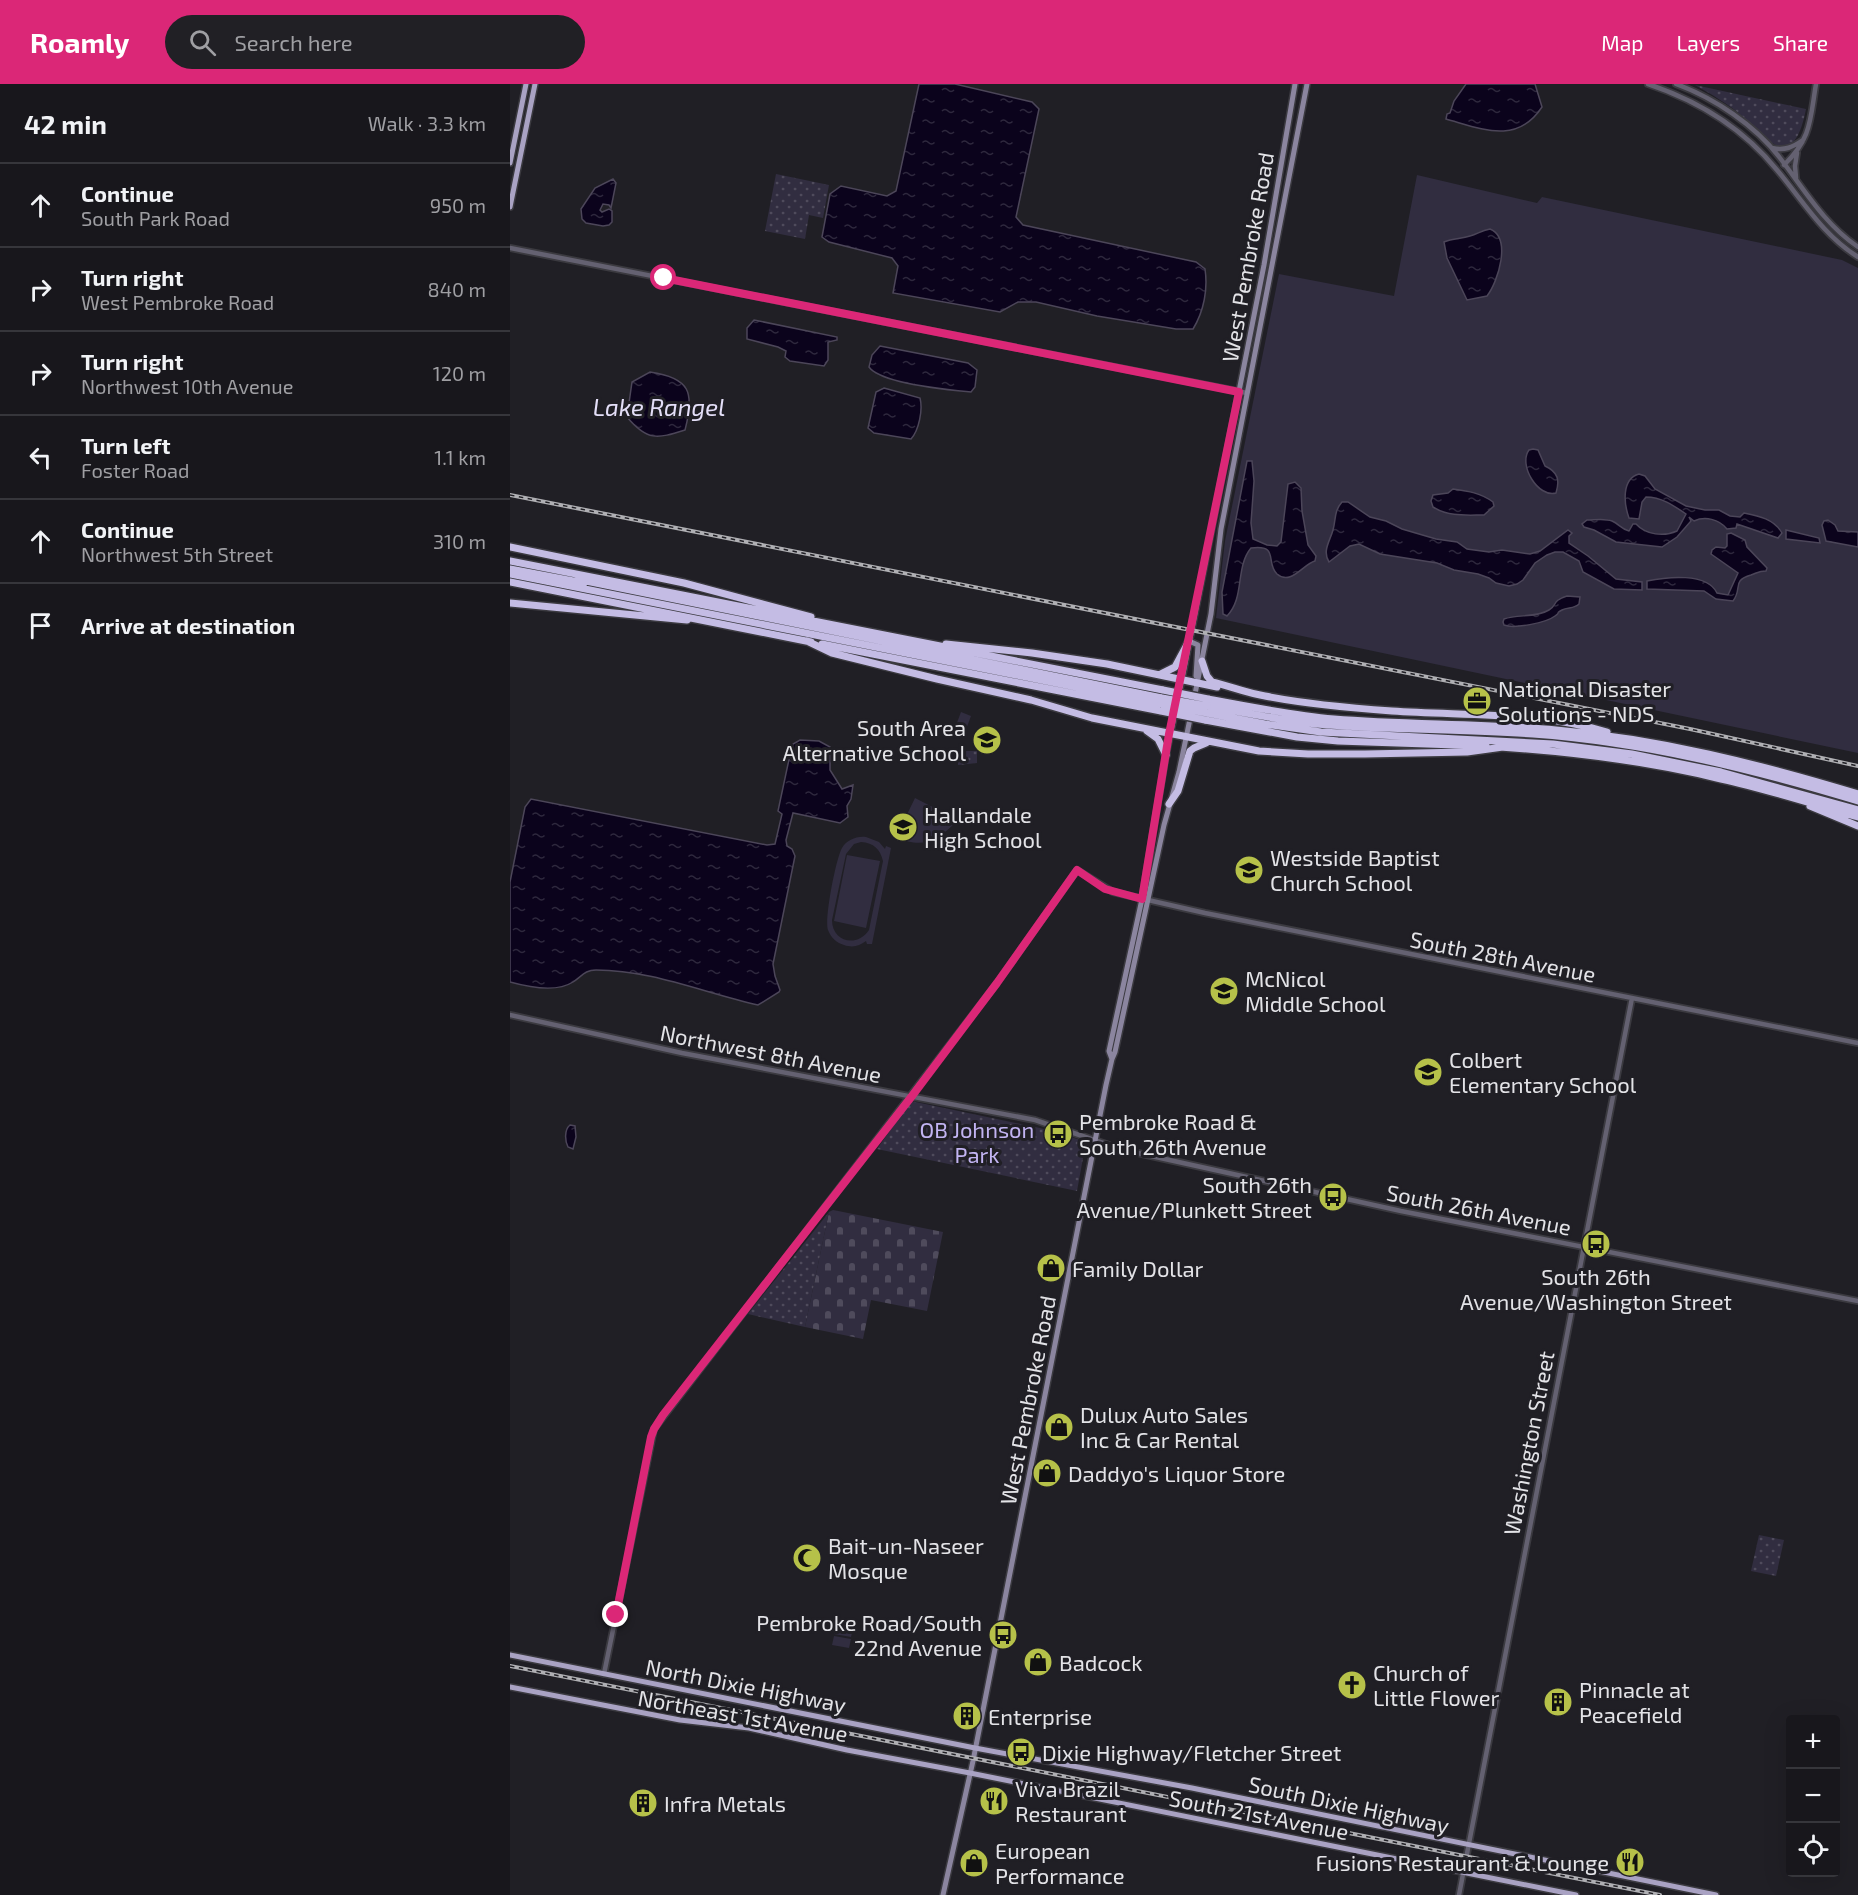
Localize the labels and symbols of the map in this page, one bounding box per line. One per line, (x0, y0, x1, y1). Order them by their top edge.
street label: West Pembroke Road (1216, 150, 1278, 364)
route start (650, 264, 676, 290)
water label: Lake Rangel (593, 392, 725, 421)
place label: National Disaster Solutions - NDS (1498, 675, 1671, 726)
office icon: National Disaster Solutions - NDS (1461, 685, 1493, 717)
place label: South Area Alternative School (783, 714, 966, 765)
school or university icon: South Area Alternative School (971, 724, 1003, 756)
place label: Hallandale High School (924, 801, 1042, 852)
school or university icon: Hallandale High School (887, 811, 919, 843)
place label: Westside Baptist Church School (1270, 844, 1440, 895)
school or university icon: Westside Baptist Church School (1233, 854, 1265, 886)
street label: South 28th Avenue (1408, 925, 1598, 987)
place label: McNicol Middle School (1245, 965, 1386, 1016)
school or university icon: McNicol Middle School (1208, 975, 1240, 1007)
street label: Northwest 8th Avenue (658, 1019, 884, 1087)
place label: Colbert Elementary School (1449, 1046, 1637, 1097)
school or university icon: Colbert Elementary School (1412, 1056, 1444, 1088)
place label: Pembroke Road & South 26th Avenue (1079, 1108, 1267, 1159)
park label: OB Johnson Park (920, 1116, 1034, 1167)
bus stop icon: Pembroke Road & South 26th Avenue (1042, 1118, 1074, 1150)
place label: South 26th Avenue/Plunkett Street (1077, 1171, 1312, 1222)
street label: South 26th Avenue (1384, 1178, 1574, 1240)
bus stop icon: South 26th Avenue/Plunkett Street (1317, 1181, 1349, 1213)
bus stop icon: South 26th Avenue/Washington Street (1580, 1228, 1612, 1260)
shop icon: Family Dollar (1035, 1252, 1067, 1284)
place label: Family Dollar (1072, 1255, 1204, 1281)
place label: South 26th Avenue/Washington Street (1460, 1263, 1732, 1314)
street label: West Pembroke Road (994, 1293, 1060, 1507)
street label: Washington Street (1497, 1349, 1559, 1537)
place label: Dulux Auto Sales Inc & Car Rental (1080, 1401, 1248, 1452)
shop icon: Dulux Auto Sales Inc & Car Rental (1043, 1411, 1075, 1443)
shop icon: Daddyo's Liquor Store (1031, 1457, 1063, 1489)
place label: Daddyo's Liquor Store (1068, 1460, 1285, 1486)
place label: Bait-un-Naseer Mosque (828, 1532, 984, 1583)
mosque icon: Bait-un-Naseer Mosque (791, 1542, 823, 1574)
route end (602, 1601, 628, 1627)
place label: Pembroke Road/South 22nd Avenue (756, 1609, 982, 1660)
bus stop icon: Pembroke Road/South 22nd Avenue (987, 1619, 1019, 1651)
shop icon: Badcock (1022, 1646, 1054, 1678)
place label: Badcock (1059, 1649, 1142, 1675)
street label: North Dixie Highway (644, 1653, 849, 1717)
place label: Church of Little Flower (1373, 1659, 1499, 1710)
church icon: Church of Little Flower (1336, 1669, 1368, 1701)
place label: Pinnacle at Peacefield (1579, 1676, 1690, 1727)
street label: Northeast 1st Avenue (636, 1684, 850, 1746)
building icon: Pinnacle at Peacefield (1542, 1686, 1574, 1718)
building icon: Enterprise (951, 1700, 983, 1732)
place label: Enterprise (988, 1703, 1092, 1729)
bus stop icon: Dixie Highway/Fletcher Street (1005, 1736, 1037, 1768)
place label: Dixie Highway/Fletcher Street (1042, 1739, 1342, 1765)
street label: South Dixie Highway (1246, 1770, 1452, 1838)
place label: Viva Brazil Restaurant (1015, 1775, 1127, 1826)
street label: South 21st Avenue (1167, 1784, 1351, 1844)
restaurant icon: Viva Brazil Restaurant (978, 1785, 1010, 1817)
building icon: Infra Metals (627, 1787, 659, 1819)
place label: Infra Metals (664, 1790, 786, 1816)
place label: European Performance (995, 1837, 1125, 1888)
restaurant icon: Fusions Restaurant & Lounge (1614, 1846, 1646, 1878)
shop icon: European Performance (958, 1847, 990, 1879)
place label: Fusions Restaurant & Lounge (1316, 1849, 1609, 1875)

